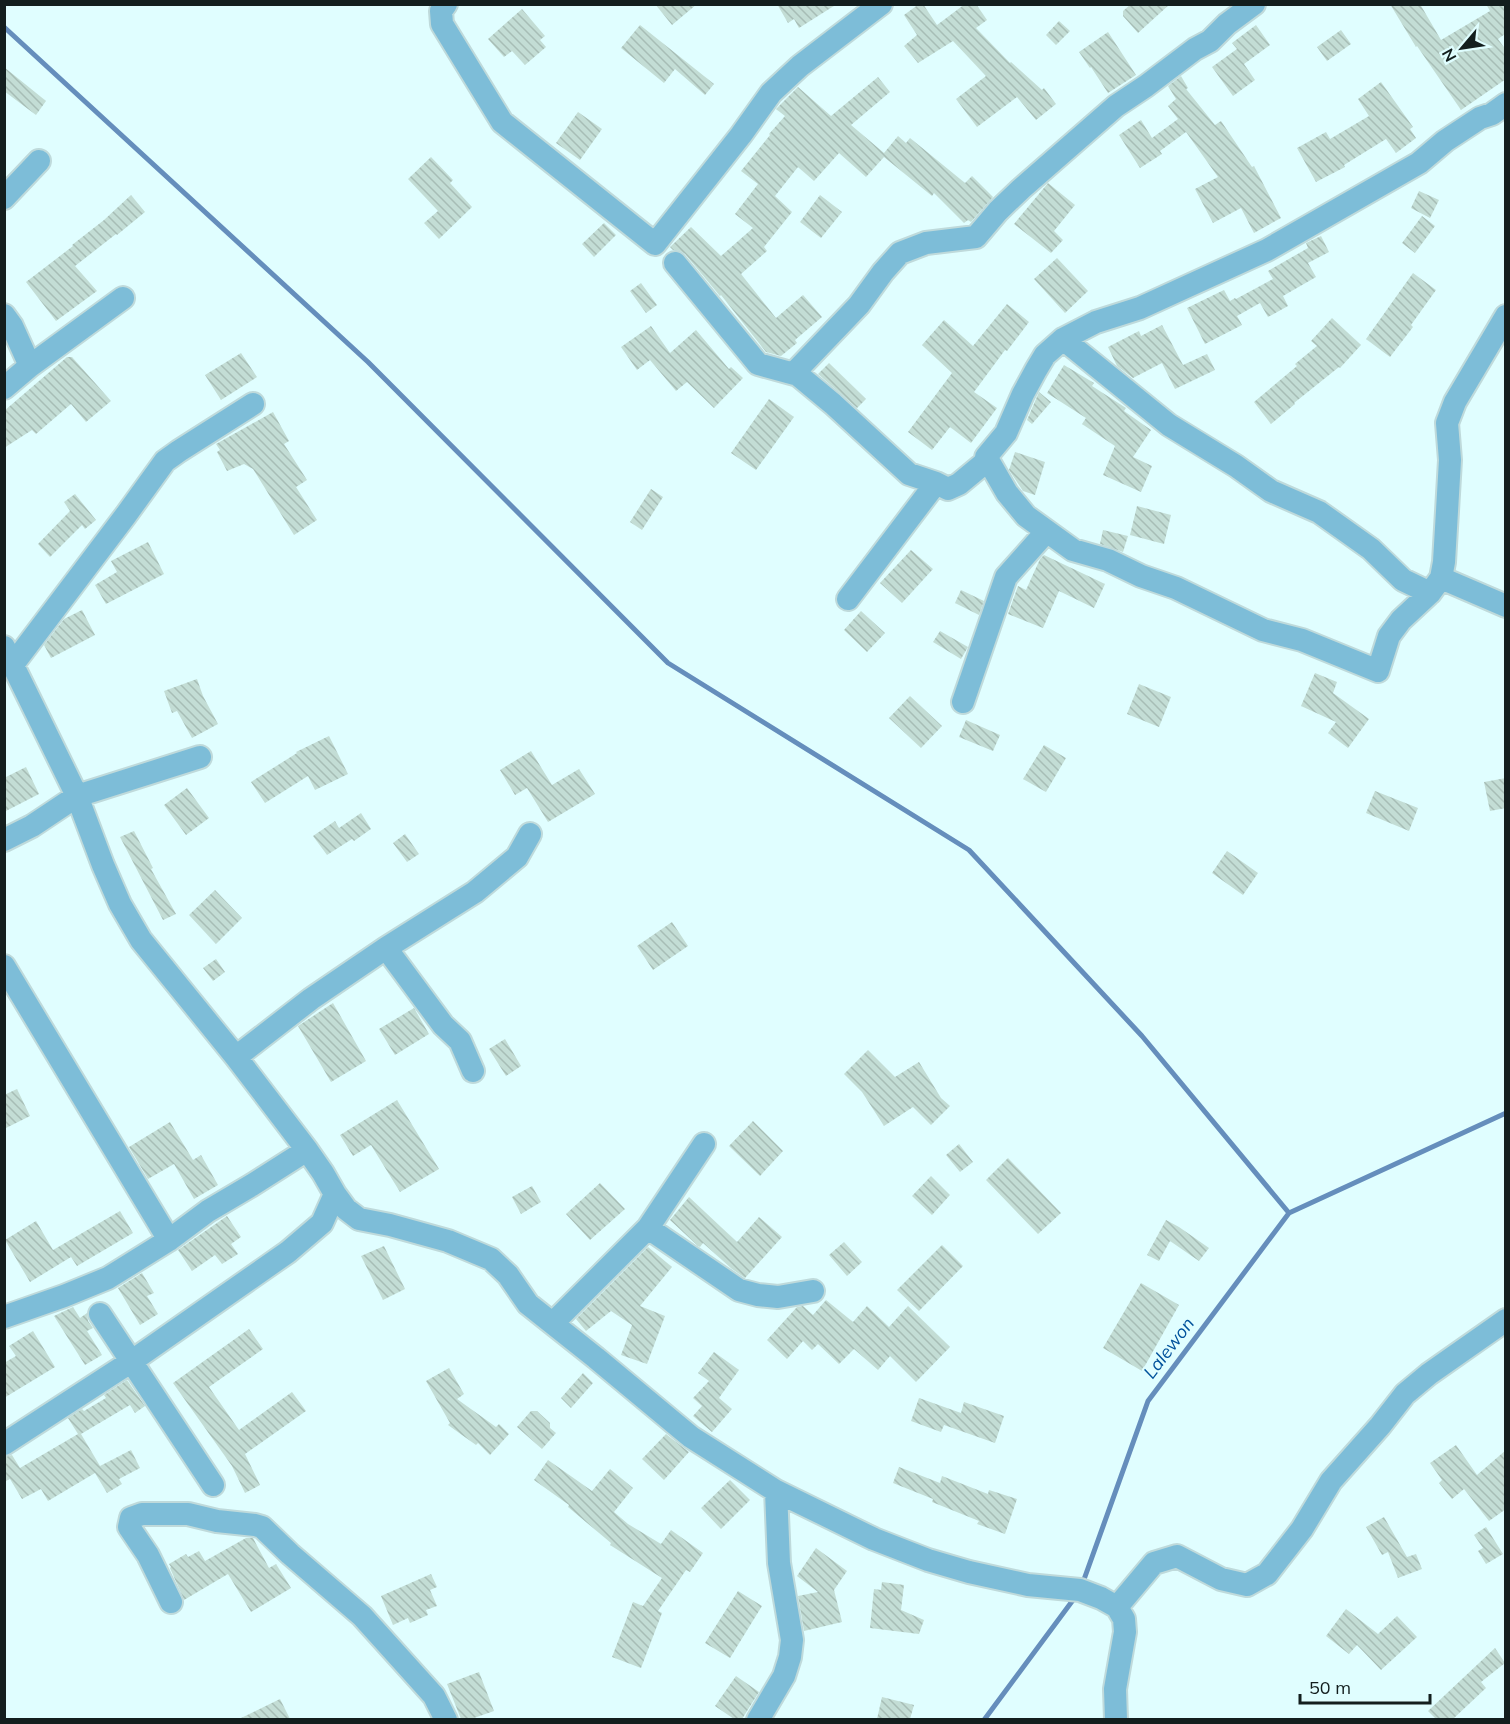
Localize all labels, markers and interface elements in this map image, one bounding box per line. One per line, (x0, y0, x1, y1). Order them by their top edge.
north arrow (1432, 18, 1492, 78)
text: N (1437, 45, 1461, 65)
water label: Lalewon (1138, 1312, 1199, 1383)
scale bar (1300, 1667, 1430, 1705)
text: 50 m (1309, 1676, 1351, 1699)

